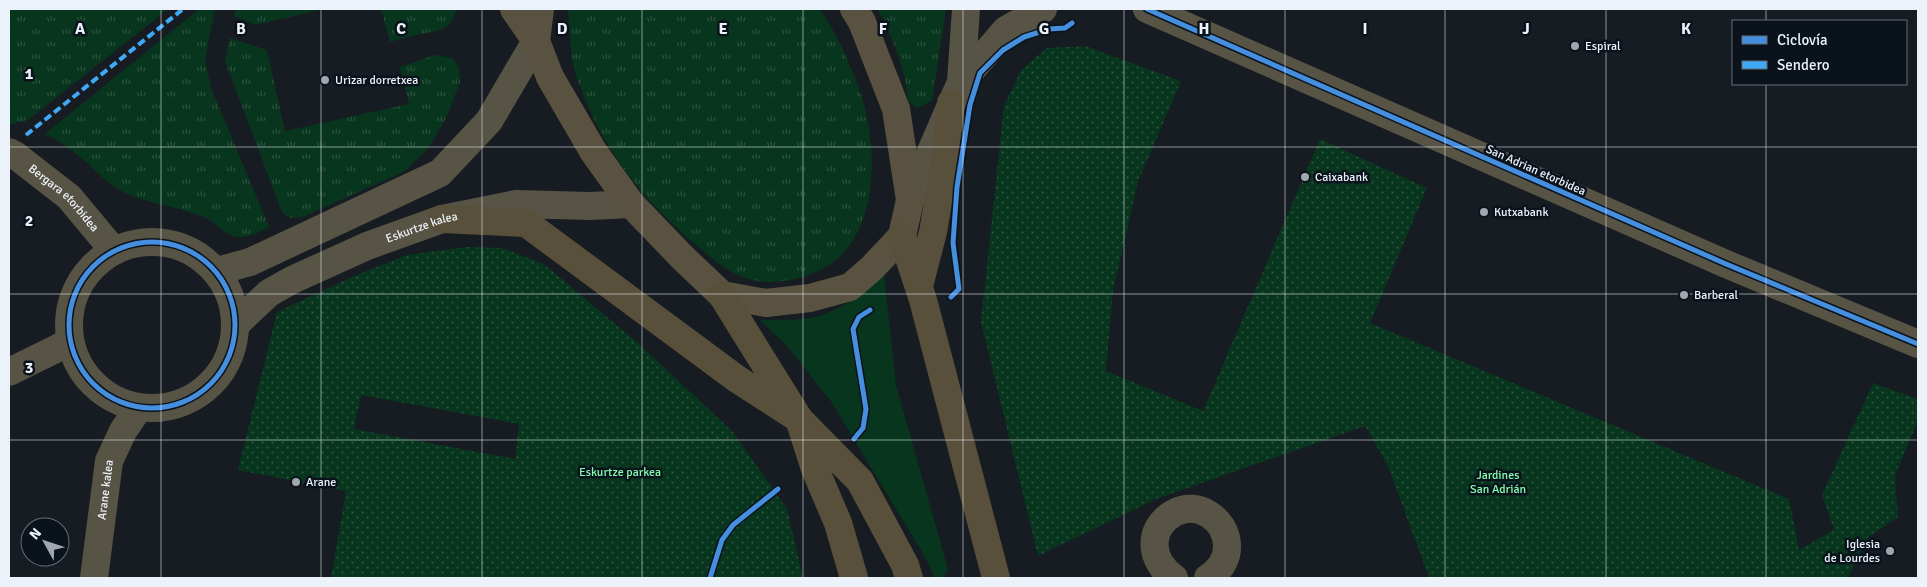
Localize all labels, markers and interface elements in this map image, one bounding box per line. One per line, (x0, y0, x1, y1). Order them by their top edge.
text: A (75, 19, 86, 39)
text: B (236, 19, 246, 39)
text: C (396, 19, 406, 39)
text: D (557, 19, 568, 39)
text: E (718, 19, 728, 39)
text: F (879, 19, 888, 39)
text: G (1039, 19, 1049, 39)
text: H (1199, 19, 1209, 39)
text: I (1362, 19, 1368, 39)
text: J (1522, 19, 1530, 39)
text: K (1681, 19, 1691, 39)
legend (1732, 20, 1907, 85)
text: Ciclovía (1777, 31, 1828, 49)
place label: Espiral (1585, 39, 1621, 54)
marker: Espiral (1569, 40, 1581, 52)
text: Sendero (1777, 56, 1830, 74)
text: 1 (25, 64, 34, 84)
place label: Urizar dorretxea (335, 73, 418, 88)
marker: Urizar dorretxea (319, 74, 331, 86)
street label: San Adrian etorbidea (1484, 142, 1588, 199)
street label: Bergara etorbidea (25, 161, 102, 235)
place label: Caixabank (1315, 170, 1368, 185)
marker: Caixabank (1299, 171, 1311, 183)
place label: Kutxabank (1494, 205, 1548, 220)
marker: Kutxabank (1478, 206, 1490, 218)
street label: Eskurtze kalea (384, 209, 459, 247)
text: 2 (25, 211, 33, 231)
place label: Barberal (1694, 288, 1739, 303)
marker: Barberal (1678, 289, 1690, 301)
text: 3 (25, 358, 33, 378)
street label: Arane kalea (95, 459, 117, 521)
park label: Eskurtze parkea (579, 465, 661, 480)
park label: Jardines San Adrián (1470, 468, 1526, 497)
place label: Arane (306, 475, 336, 490)
marker: Arane (290, 476, 302, 488)
north arrow (20, 517, 70, 567)
text: N (26, 525, 45, 543)
place label: Iglesia de Lourdes (1824, 537, 1880, 566)
marker: Iglesia de Lourdes (1884, 545, 1896, 557)

